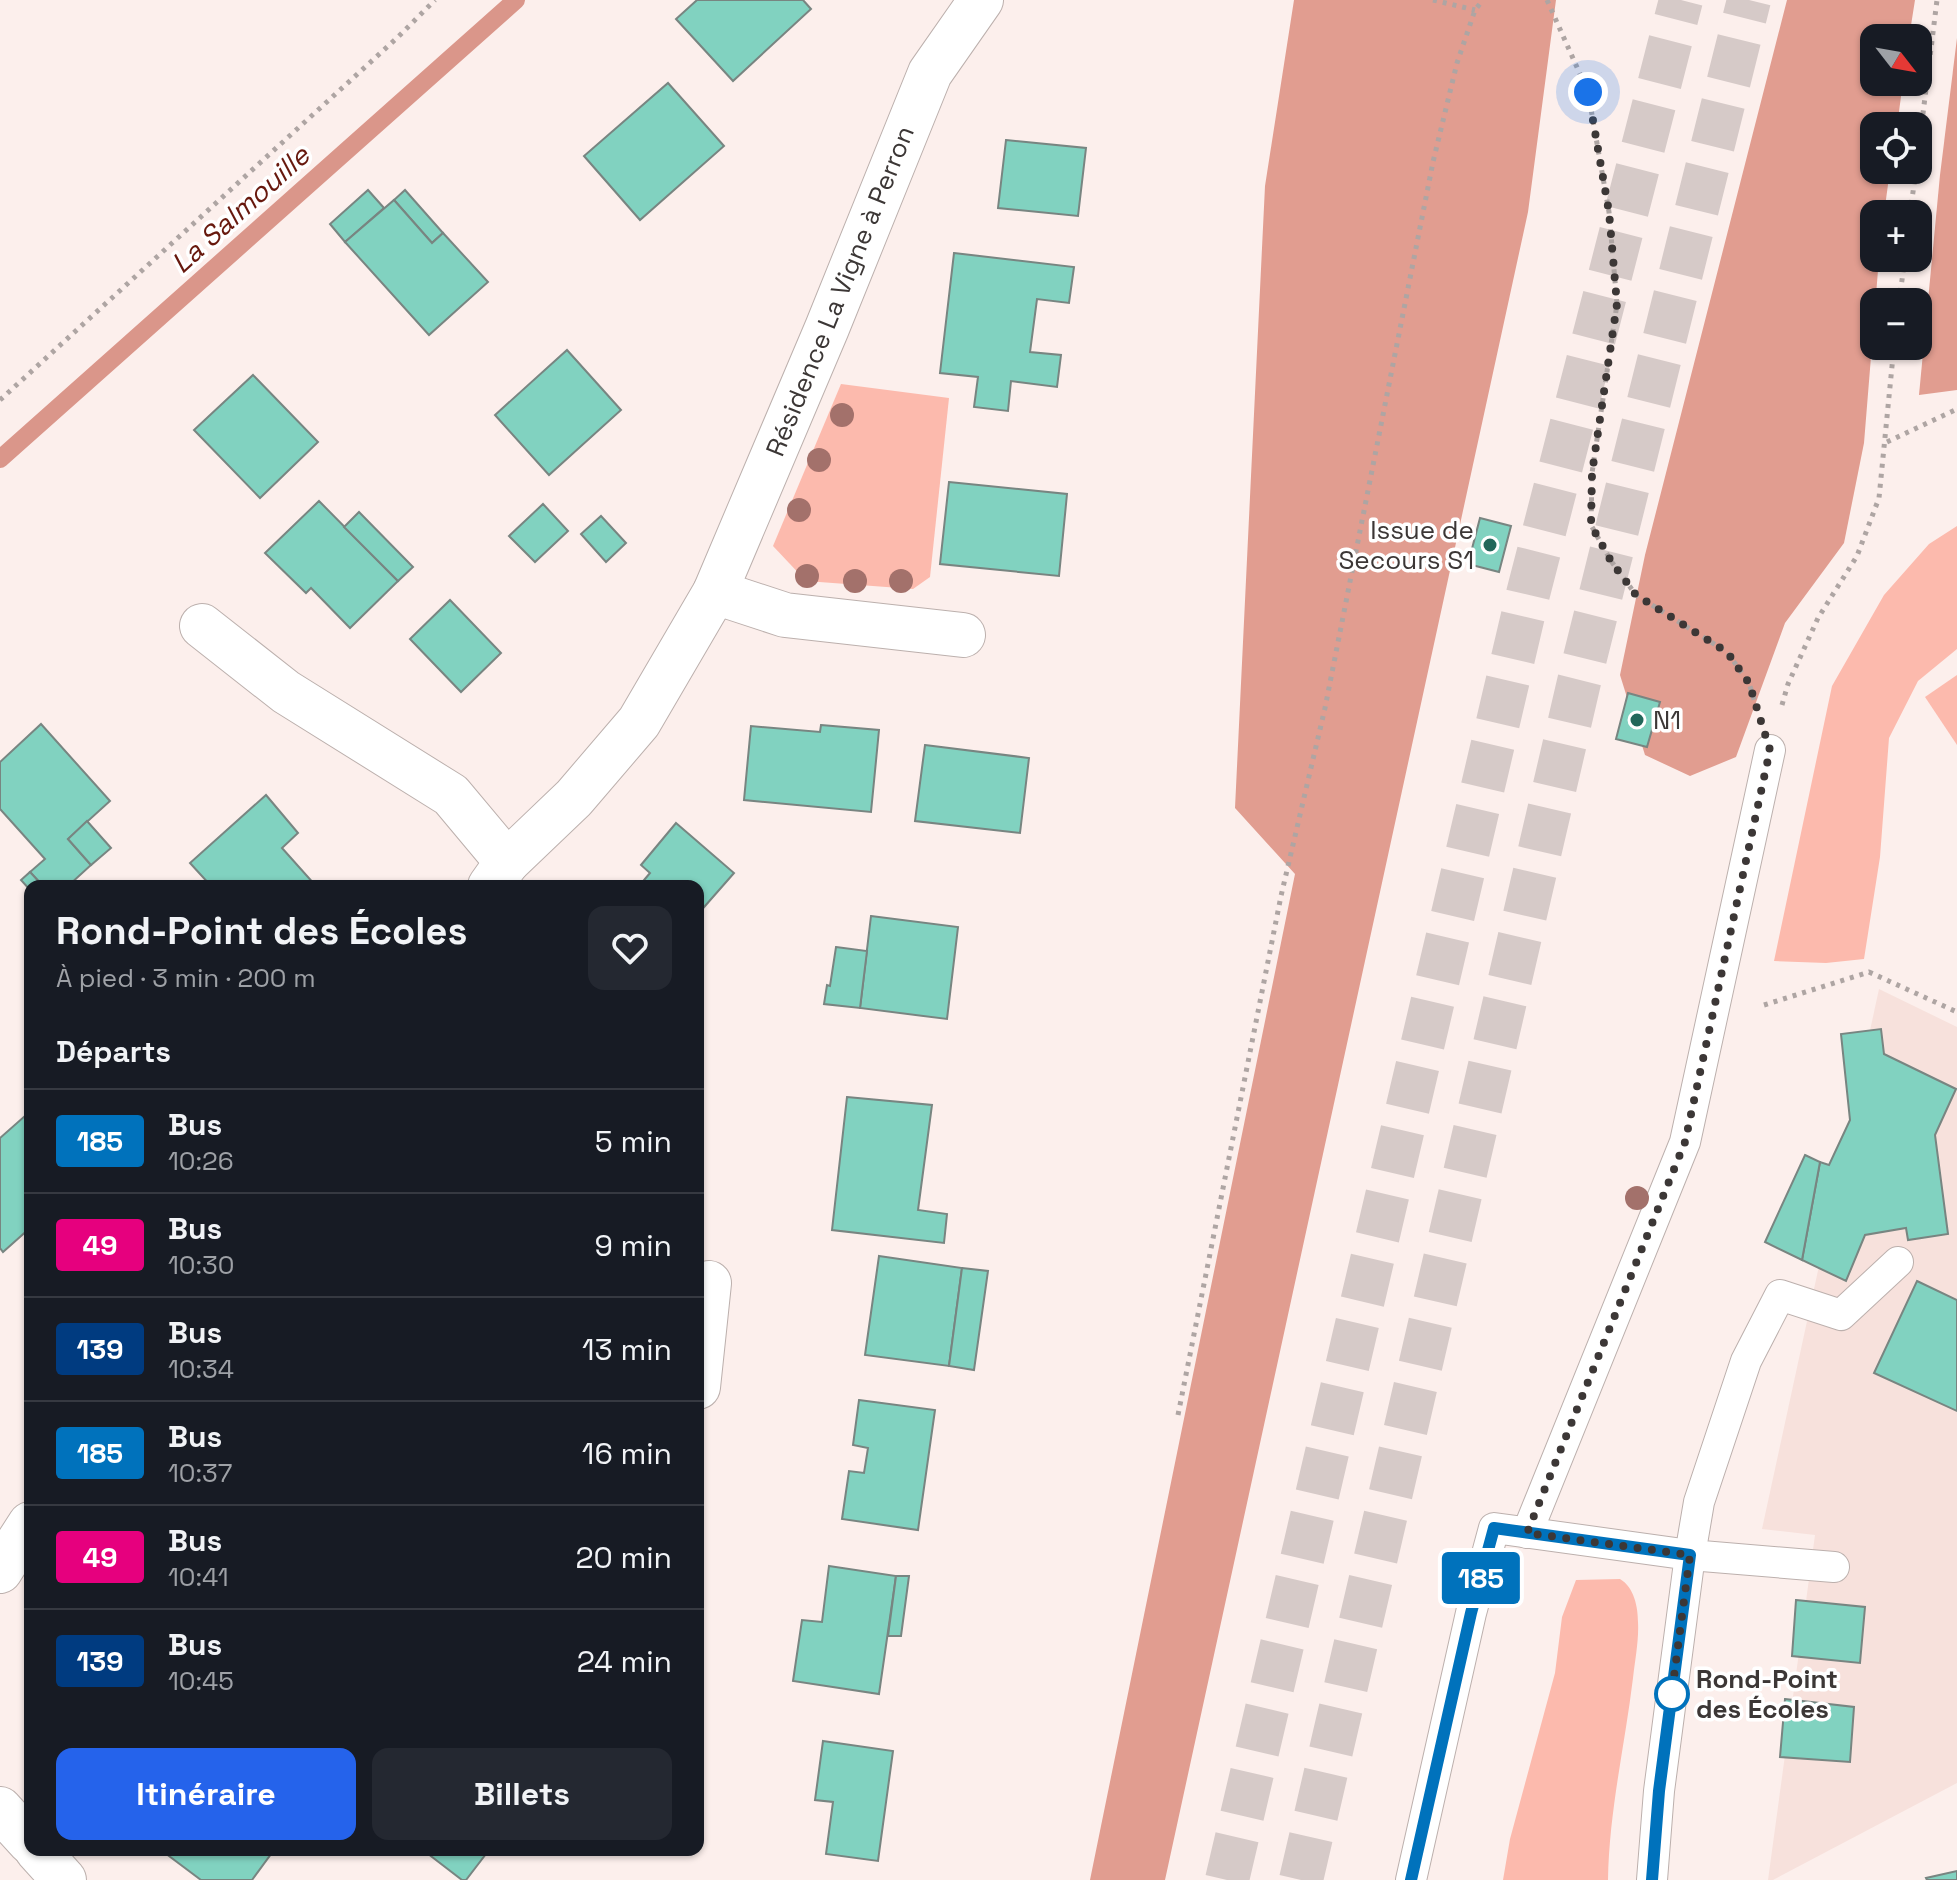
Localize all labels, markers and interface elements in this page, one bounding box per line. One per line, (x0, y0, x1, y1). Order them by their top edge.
north arrow (1860, 24, 1932, 96)
map controls (1860, 24, 1932, 360)
your location (1568, 72, 1608, 112)
button: locate (1860, 112, 1932, 184)
street label: Résidence La Vigne à Perron (758, 121, 922, 461)
water label: La Salmouille (163, 136, 318, 281)
button: + (1860, 200, 1932, 272)
button: − (1860, 288, 1932, 360)
place label: Issue de Secours S1 (1338, 513, 1474, 577)
marker: Issue de Secours S1 (1481, 536, 1499, 554)
place label: N1 (1653, 703, 1681, 737)
marker: N1 (1628, 711, 1646, 729)
button: heart (588, 906, 672, 990)
text: Rond-Point des Écoles (56, 907, 467, 955)
text: À pied · 3 min · 200 m (56, 961, 316, 995)
text: Départs (56, 1032, 171, 1071)
text: Bus (168, 1105, 222, 1144)
text: 5 min (595, 1122, 672, 1161)
text: 185 (77, 1123, 123, 1159)
text: 10:26 (168, 1144, 234, 1178)
text: Bus (168, 1209, 222, 1248)
text: 9 min (594, 1226, 672, 1265)
text: 49 (82, 1227, 118, 1263)
text: 10:30 (168, 1248, 234, 1282)
text: Bus (168, 1313, 222, 1352)
text: 13 min (582, 1330, 672, 1369)
text: 139 (77, 1331, 123, 1367)
text: 10:34 (168, 1352, 234, 1386)
text: Bus (168, 1417, 222, 1456)
text: 16 min (582, 1434, 672, 1473)
text: 185 (77, 1435, 123, 1471)
text: 10:37 (168, 1456, 232, 1490)
text: Bus (168, 1521, 222, 1560)
text: 20 min (575, 1538, 672, 1577)
text: 49 (82, 1539, 118, 1575)
line badge: 185 (1435, 1552, 1527, 1604)
text: 10:41 (168, 1560, 229, 1594)
text: 185 (1458, 1560, 1504, 1596)
text: Bus (168, 1625, 222, 1664)
text: 24 min (577, 1642, 672, 1681)
text: 139 (77, 1643, 123, 1679)
place label: Rond-Point des Écoles (1696, 1662, 1838, 1726)
text: 10:45 (168, 1664, 234, 1698)
marker: Rond-Point des Écoles (1655, 1677, 1689, 1711)
button: Itinéraire (56, 1748, 356, 1840)
button: Billets (372, 1748, 672, 1840)

